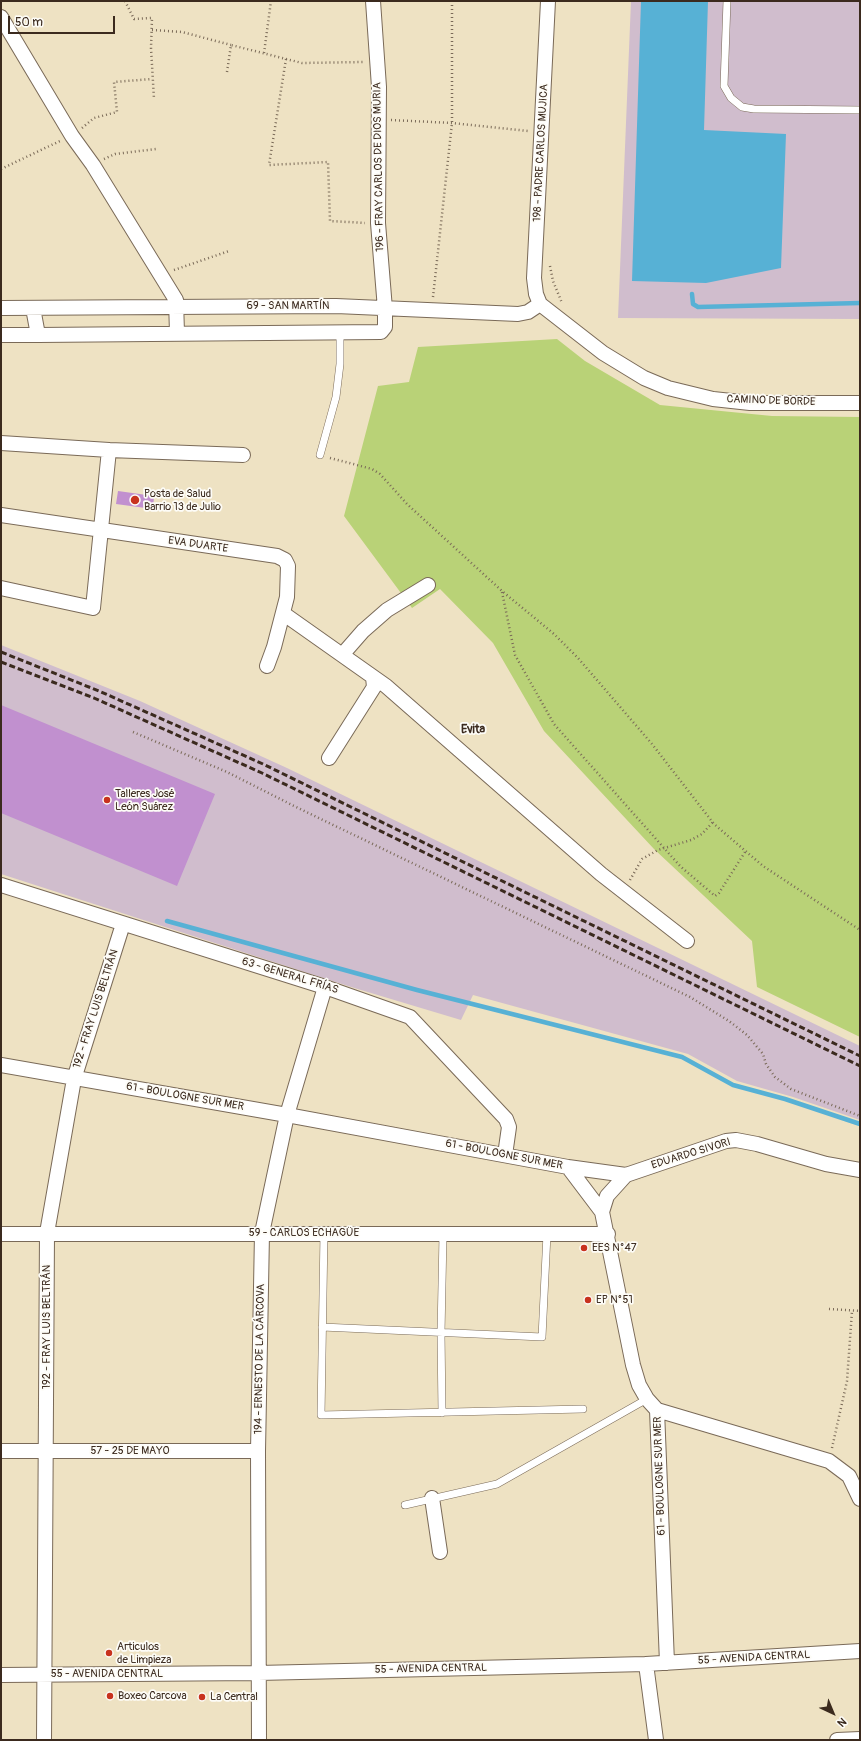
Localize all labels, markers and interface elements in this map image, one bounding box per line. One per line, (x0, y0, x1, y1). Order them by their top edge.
scale bar (10, 8, 117, 34)
text: 50 m (15, 15, 43, 30)
street label: 196 - FRAY CARLOS DE DIOS MURIA (371, 82, 387, 252)
street label: 198 - PADRE CARLOS MUJICA (531, 84, 551, 222)
street label: 69 - SAN MARTÍN (247, 299, 329, 313)
street label: CAMINO DE BORDE (726, 393, 816, 409)
place label: Posta de Salud Barrio 13 de Julio (144, 487, 221, 513)
marker: Posta de Salud Barrio 13 de Julio (129, 494, 141, 506)
street label: EVA DUARTE (167, 534, 229, 556)
district label: Evita (461, 723, 485, 737)
place label: Talleres José León Suárez (115, 787, 175, 813)
marker: Talleres José León Suárez (102, 795, 112, 805)
street label: 192 - FRAY LUIS BELTRÁN (70, 948, 122, 1070)
street label: 63 - GENERAL FRÍAS (240, 955, 340, 997)
street label: 61 - BOULOGNE SUR MER (125, 1080, 245, 1114)
street label: EDUARDO SIVORI (650, 1136, 732, 1172)
street label: 61 - BOULOGNE SUR MER (444, 1137, 564, 1173)
street label: 59 - CARLOS ECHAGÜE (249, 1226, 359, 1240)
place label: EES N°47 (592, 1241, 637, 1255)
marker: EES N°47 (579, 1243, 589, 1253)
street label: 192 - FRAY LUIS BELTRÁN (40, 1265, 54, 1389)
street label: 194 - ERNESTO DE LA CÁRCOVA (252, 1284, 268, 1434)
place label: EP N°51 (596, 1293, 633, 1307)
marker: EP N°51 (583, 1295, 593, 1305)
street label: 61 - BOULOGNE SUR MER (651, 1416, 669, 1536)
street label: 57 - 25 DE MAYO (90, 1444, 170, 1458)
place label: Articulos de Limpieza (117, 1640, 171, 1666)
marker: Articulos de Limpieza (104, 1648, 114, 1658)
street label: 55 - AVENIDA CENTRAL (697, 1648, 811, 1668)
street label: 55 - AVENIDA CENTRAL (375, 1661, 487, 1677)
street label: 55 - AVENIDA CENTRAL (51, 1667, 163, 1681)
place label: Boxeo Carcova (118, 1689, 187, 1703)
place label: La Central (210, 1690, 258, 1704)
marker: Boxeo Carcova (105, 1691, 115, 1701)
marker: La Central (197, 1692, 207, 1702)
north arrow (813, 1693, 853, 1733)
text: N (834, 1715, 849, 1729)

